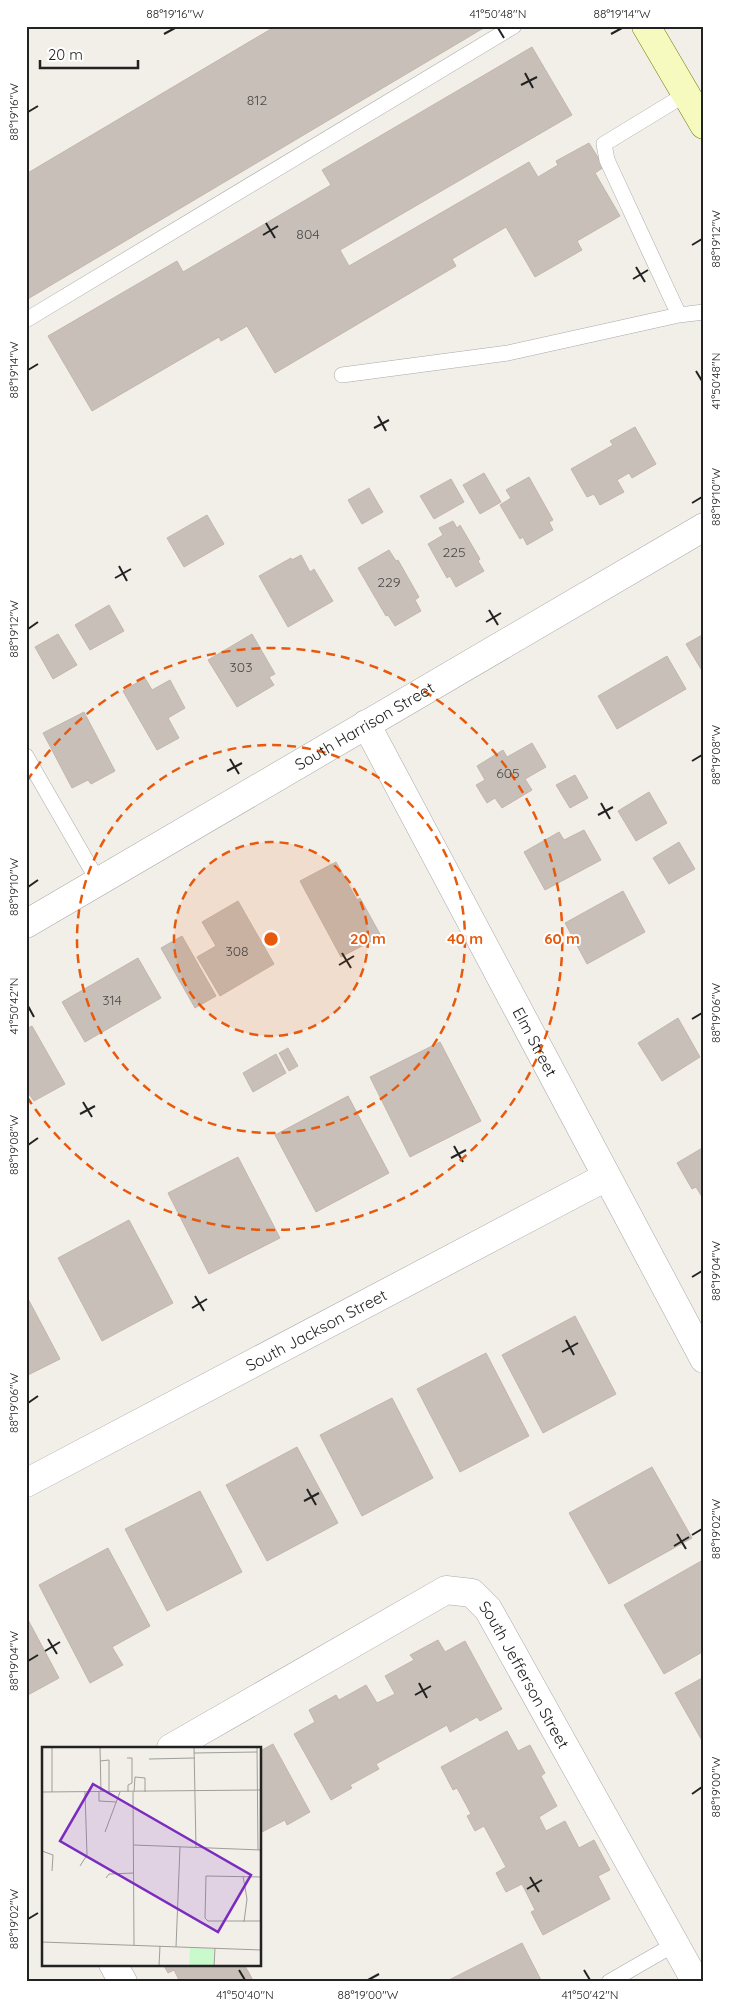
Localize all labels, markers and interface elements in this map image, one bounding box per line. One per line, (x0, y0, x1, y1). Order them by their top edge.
text: 88°19'16"W (146, 6, 204, 21)
text: 41°50'48"N (470, 6, 526, 21)
text: 88°19'14"W (593, 6, 651, 21)
scale bar (40, 38, 138, 70)
text: 20 m (48, 45, 83, 64)
text: 88°19'16"W (6, 83, 21, 141)
house number: 812 (247, 91, 267, 109)
text: 88°19'12"W (708, 210, 723, 268)
house number: 804 (296, 225, 320, 243)
text: 88°19'14"W (6, 341, 21, 399)
text: 41°50'48"N (708, 353, 723, 409)
text: 88°19'10"W (708, 468, 723, 526)
house number: 225 (442, 543, 466, 561)
house number: 229 (377, 573, 401, 591)
text: 88°19'12"W (6, 600, 21, 658)
house number: 303 (229, 658, 253, 676)
street label: South Harrison Street (291, 677, 438, 775)
text: 88°19'08"W (708, 724, 723, 785)
house number: 605 (496, 764, 520, 782)
text: 88°19'10"W (6, 858, 21, 916)
text: 20 m (350, 929, 386, 948)
text: 40 m (447, 929, 483, 948)
text: 60 m (544, 929, 580, 948)
centre of rings (262, 930, 280, 948)
house number: 308 (225, 942, 249, 960)
text: 41°50'42"N (6, 978, 21, 1034)
text: 88°19'06"W (708, 983, 723, 1043)
house number: 314 (102, 991, 122, 1009)
street label: Elm Street (509, 1004, 562, 1080)
text: 88°19'08"W (6, 1114, 21, 1175)
text: 88°19'04"W (708, 1241, 723, 1301)
street label: South Jackson Street (242, 1284, 390, 1375)
text: 88°19'06"W (6, 1373, 21, 1433)
text: 88°19'02"W (708, 1498, 723, 1559)
street label: South Jefferson Street (475, 1596, 574, 1752)
text: 88°19'04"W (6, 1631, 21, 1691)
inset map (42, 1747, 261, 1966)
text: 88°19'00"W (708, 1756, 723, 1817)
text: 88°19'02"W (6, 1888, 21, 1949)
text: 41°50'40"N (216, 1987, 274, 2002)
text: 88°19'00"W (338, 1987, 399, 2002)
text: 41°50'42"N (562, 1987, 618, 2002)

